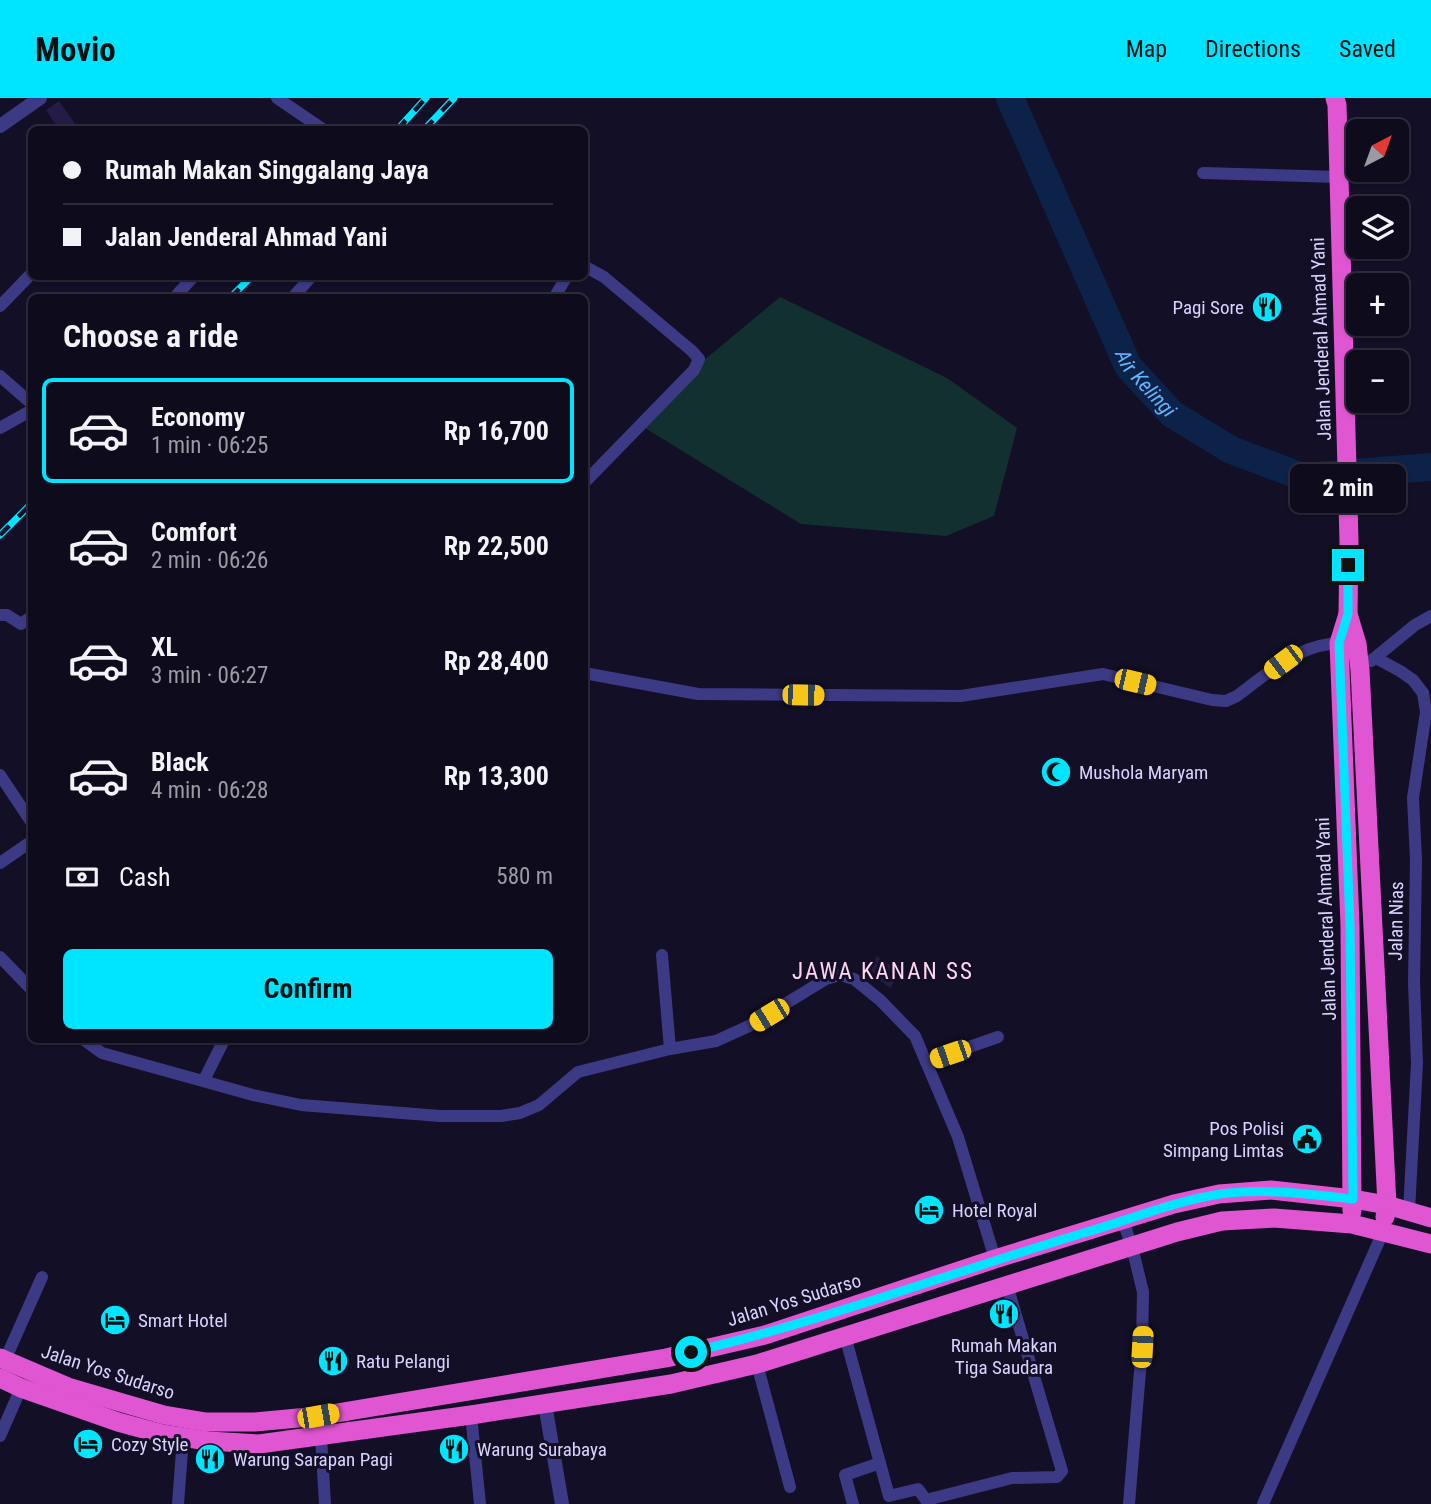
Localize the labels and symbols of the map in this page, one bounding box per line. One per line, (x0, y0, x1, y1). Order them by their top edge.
north arrow (1346, 119, 1409, 182)
street label: Jalan Jenderal Ahmad Yani (1306, 237, 1336, 441)
restaurant icon: Pagi Sore (1250, 290, 1284, 324)
place label: Pagi Sore (1172, 296, 1244, 319)
water label: Air Kelingi (1110, 345, 1181, 422)
callout: 2 min (1290, 463, 1406, 512)
route end (1332, 549, 1364, 581)
car (1260, 641, 1307, 683)
car (1113, 667, 1158, 697)
car (782, 684, 825, 706)
mosque icon: Mushola Maryam (1039, 755, 1073, 789)
place label: Mushola Maryam (1079, 761, 1208, 784)
street label: Jalan Jenderal Ahmad Yani (1311, 817, 1341, 1021)
street label: Jalan Nias (1384, 881, 1408, 961)
district label: JAWA KANAN SS (792, 958, 974, 985)
car (746, 995, 793, 1035)
car (927, 1037, 974, 1071)
place label: Pos Polisi Simpang Limtas (1163, 1117, 1284, 1162)
public building icon: Pos Polisi Simpang Limtas (1290, 1122, 1324, 1156)
hotel icon: Hotel Royal (912, 1193, 946, 1227)
place label: Hotel Royal (952, 1199, 1037, 1222)
street label: Jalan Yos Sudarso (724, 1269, 864, 1331)
restaurant icon: Rumah Makan Tiga Saudara (987, 1297, 1021, 1331)
hotel icon: Smart Hotel (98, 1303, 132, 1337)
place label: Smart Hotel (138, 1309, 228, 1332)
car (1131, 1325, 1154, 1369)
place label: Rumah Makan Tiga Saudara (951, 1334, 1057, 1379)
route start (675, 1336, 707, 1368)
street label: Jalan Yos Sudarso (38, 1340, 178, 1404)
restaurant icon: Ratu Pelangi (316, 1344, 350, 1378)
place label: Ratu Pelangi (356, 1350, 450, 1373)
car (296, 1402, 341, 1430)
hotel icon: Cozy Style (71, 1427, 105, 1461)
restaurant icon: Warung Surabaya (437, 1432, 471, 1466)
place label: Cozy Style (111, 1433, 189, 1456)
place label: Warung Surabaya (477, 1438, 607, 1461)
restaurant icon: Warung Sarapan Pagi (193, 1442, 227, 1476)
place label: Warung Sarapan Pagi (233, 1448, 393, 1471)

